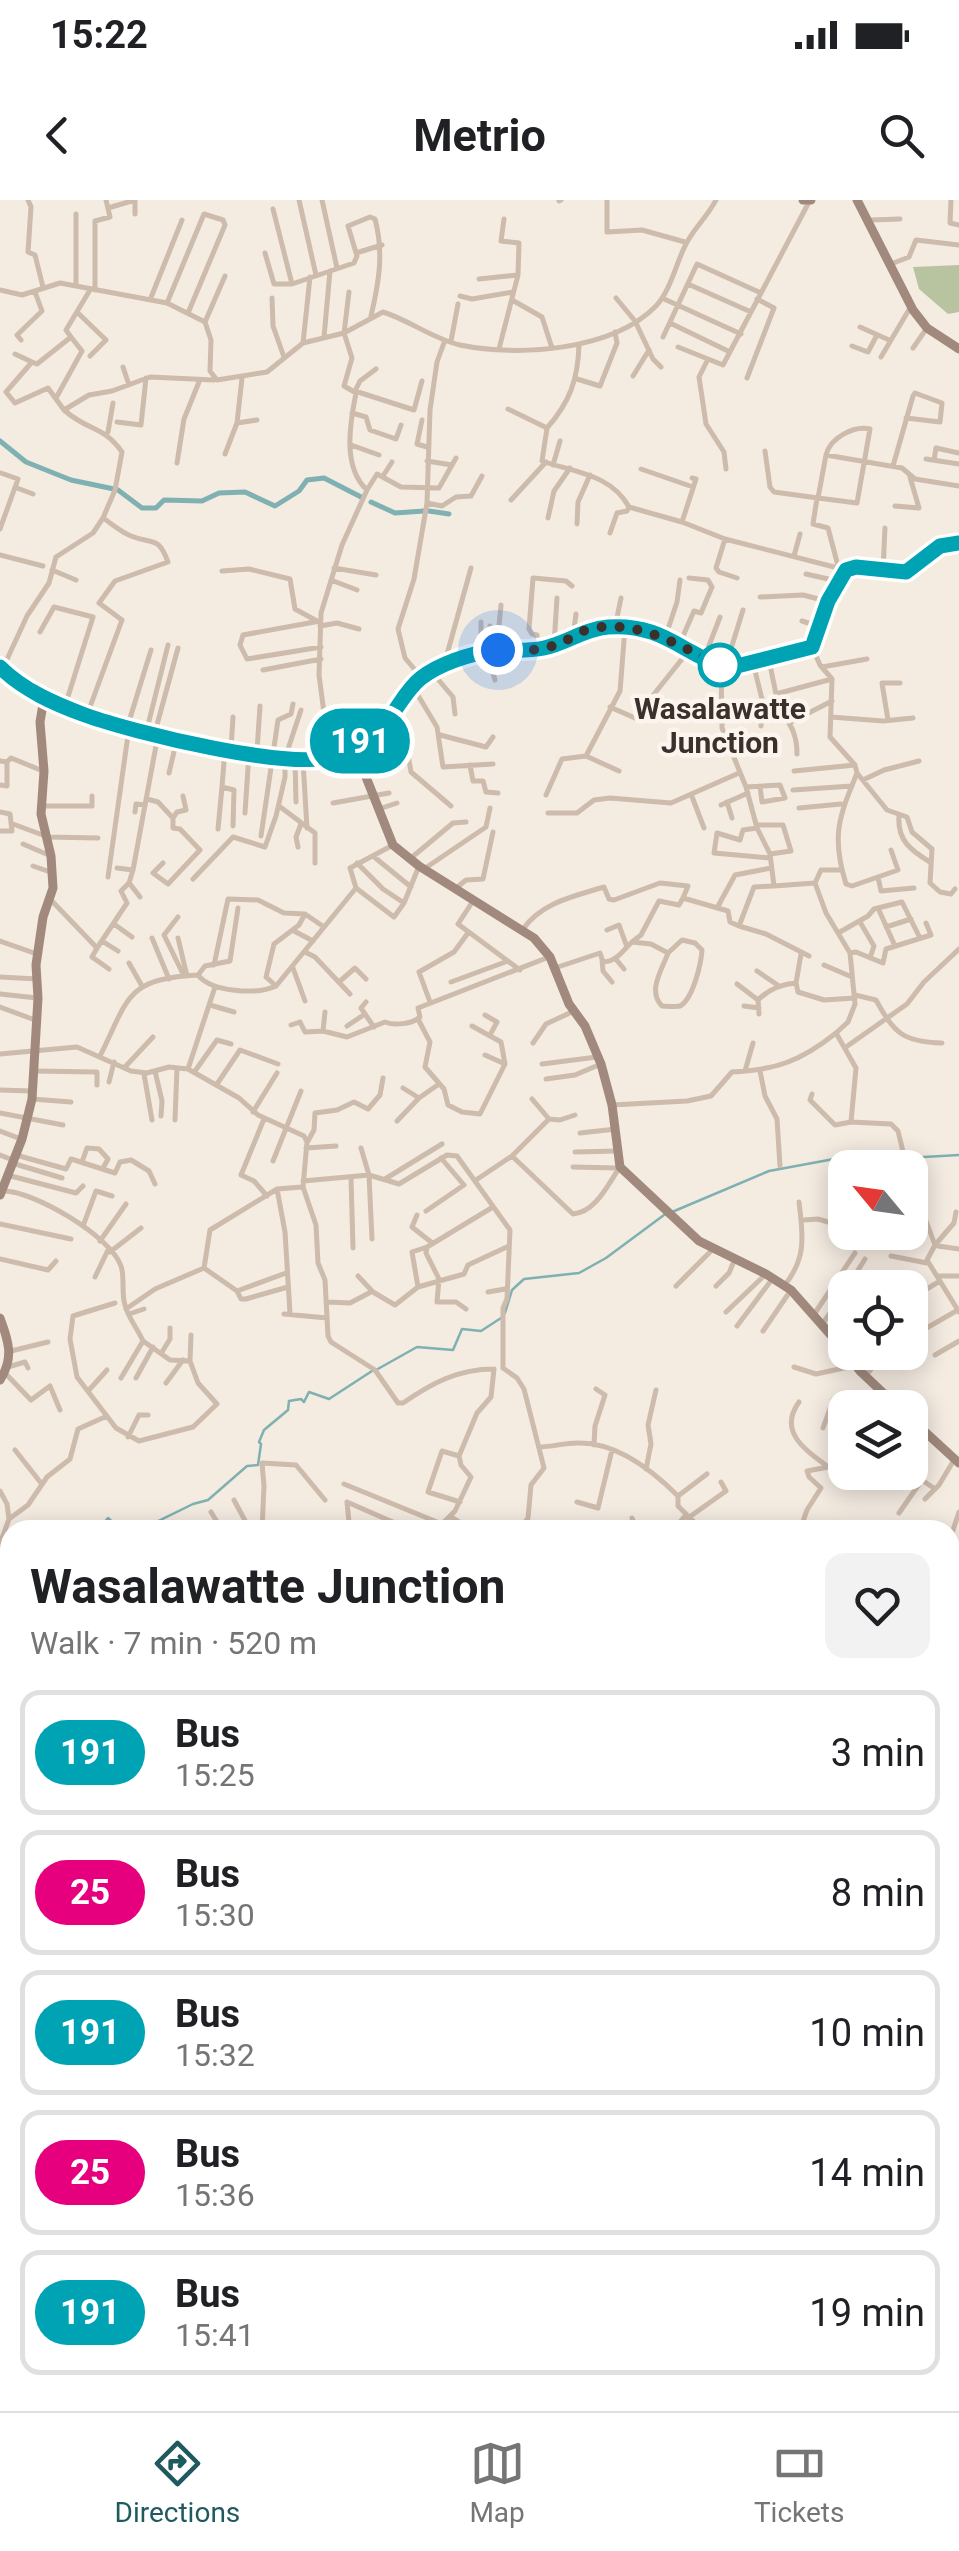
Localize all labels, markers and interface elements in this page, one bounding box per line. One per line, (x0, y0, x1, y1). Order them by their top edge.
text: 15:22 (50, 13, 148, 57)
icon: back (30, 108, 85, 163)
icon: search (874, 108, 929, 163)
text: Metrio (413, 109, 546, 162)
your location (473, 625, 523, 675)
marker: Wasalawatte Junction (699, 644, 741, 686)
place label: Wasalawatte Junction (634, 691, 806, 760)
line badge: 191 (302, 708, 418, 774)
text: 191 (330, 721, 390, 762)
north arrow (828, 1150, 928, 1250)
map controls (828, 1150, 928, 1490)
button: locate (828, 1270, 928, 1370)
button: layers (828, 1390, 928, 1490)
button: heart (825, 1553, 930, 1658)
text: Wasalawatte Junction (30, 1558, 505, 1615)
text: Walk · 7 min · 520 m (30, 1624, 317, 1662)
text: Bus (175, 1712, 240, 1756)
text: 3 min (831, 1731, 925, 1775)
text: 191 (60, 1732, 120, 1773)
text: 15:25 (175, 1756, 255, 1794)
text: Bus (175, 1852, 240, 1896)
text: 8 min (831, 1871, 925, 1915)
text: 25 (70, 1872, 110, 1913)
text: 15:30 (175, 1896, 255, 1934)
text: Bus (175, 1992, 240, 2036)
text: 10 min (809, 2011, 925, 2055)
text: 191 (60, 2012, 120, 2053)
text: 15:32 (175, 2036, 255, 2074)
text: Bus (175, 2132, 240, 2176)
text: 14 min (809, 2151, 925, 2195)
text: 25 (70, 2152, 110, 2193)
text: 15:36 (175, 2176, 255, 2214)
text: Bus (175, 2272, 240, 2316)
text: 19 min (809, 2291, 925, 2335)
text: 191 (60, 2292, 120, 2333)
text: 15:41 (175, 2316, 255, 2354)
tab: Directions (115, 2436, 240, 2529)
tab: Map (469, 2436, 525, 2529)
tab: Tickets (754, 2436, 844, 2529)

